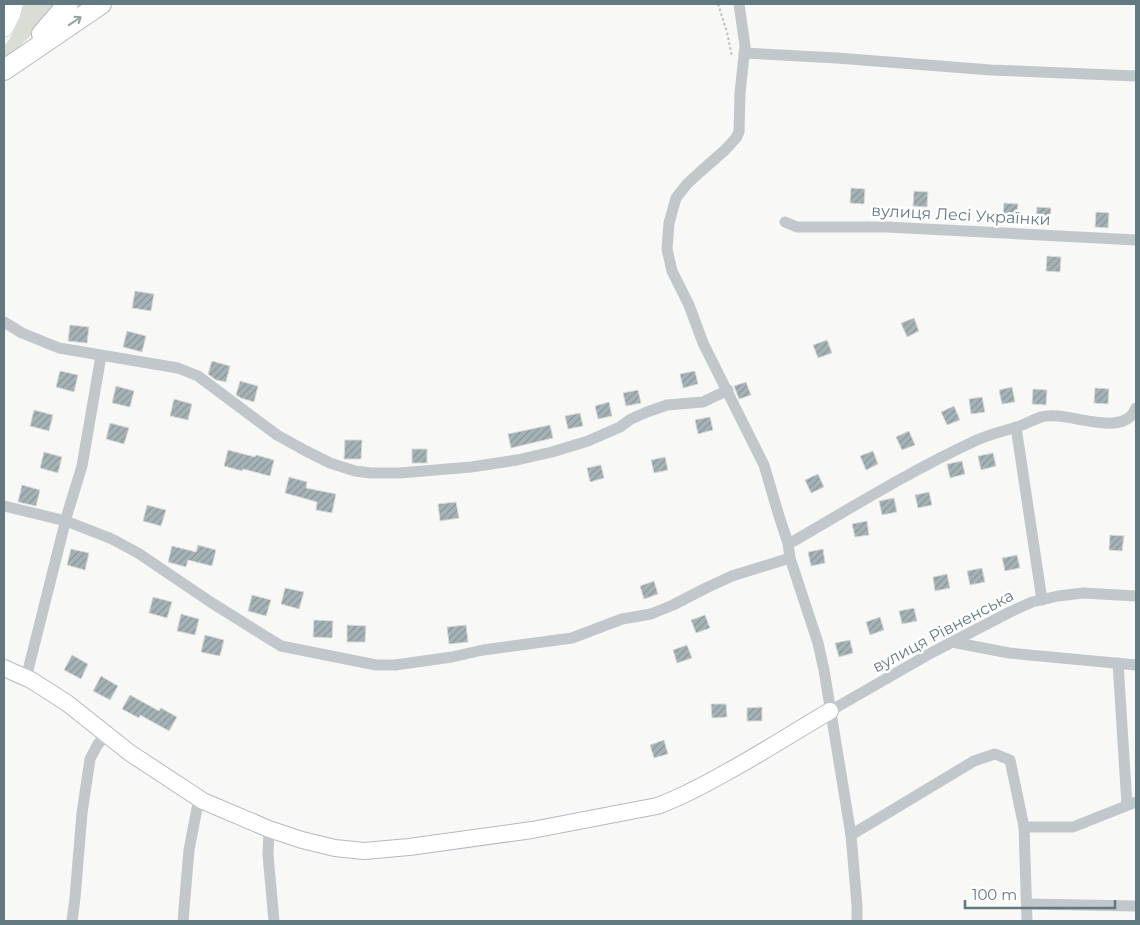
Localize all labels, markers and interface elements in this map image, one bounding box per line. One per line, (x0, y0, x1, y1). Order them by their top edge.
one-way arrow (68, 16, 82, 26)
street label: вулиця Лесі Українки (871, 201, 1051, 229)
street label: вулиця Рівненська (869, 586, 1017, 676)
scale bar (965, 878, 1115, 910)
text: 100 m (972, 885, 1017, 904)

